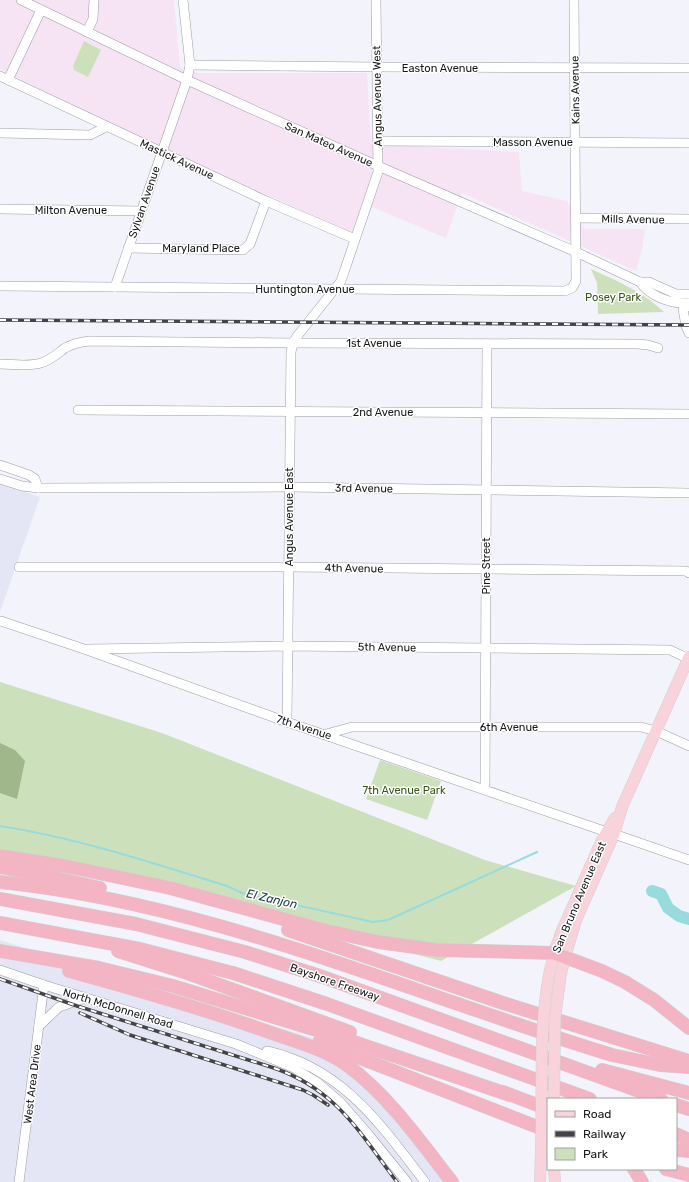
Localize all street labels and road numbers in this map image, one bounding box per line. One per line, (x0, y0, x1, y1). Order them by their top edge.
street label: Angus Avenue West (370, 45, 385, 147)
street label: Kains Avenue (568, 56, 583, 124)
street label: Easton Avenue (402, 62, 478, 75)
street label: San Mateo Avenue (283, 119, 375, 170)
street label: Masson Avenue (493, 136, 573, 149)
street label: Mastick Avenue (138, 137, 216, 182)
street label: Sylvan Avenue (126, 165, 163, 240)
street label: Milton Avenue (35, 204, 107, 217)
street label: Mills Avenue (601, 212, 665, 227)
street label: Maryland Place (162, 242, 240, 255)
street label: Huntington Avenue (255, 283, 355, 296)
street label: 1st Avenue (346, 337, 402, 350)
street label: 2nd Avenue (353, 406, 413, 419)
street label: Angus Avenue East (283, 467, 296, 567)
street label: 3rd Avenue (335, 481, 393, 496)
street label: Pine Street (480, 537, 493, 595)
street label: 4th Avenue (324, 561, 383, 576)
street label: 5th Avenue (358, 640, 416, 655)
street label: 7th Avenue (274, 712, 333, 743)
street label: 6th Avenue (480, 721, 538, 734)
street label: San Bruno Avenue East (550, 839, 609, 955)
street label: Bayshore Freeway (288, 961, 381, 1004)
street label: North McDonnell Road (61, 986, 174, 1031)
street label: West Area Drive (21, 1044, 44, 1125)

